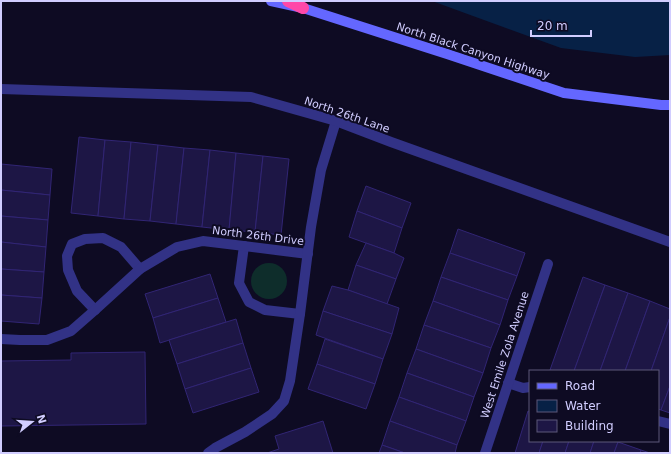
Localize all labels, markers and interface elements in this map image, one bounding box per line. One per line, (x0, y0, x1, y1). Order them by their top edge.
scale bar (531, 12, 591, 38)
text: 20 m (537, 19, 568, 33)
street label: North Black Canyon Highway (395, 20, 552, 82)
street label: North 26th Lane (302, 94, 392, 136)
street label: North 26th Drive (211, 224, 305, 248)
street label: West Emile Zola Avenue (478, 290, 532, 420)
legend (529, 370, 659, 442)
text: Road (565, 379, 595, 393)
text: Water (565, 399, 601, 413)
north arrow (12, 402, 52, 442)
text: N (34, 413, 49, 426)
text: Building (565, 419, 614, 433)

